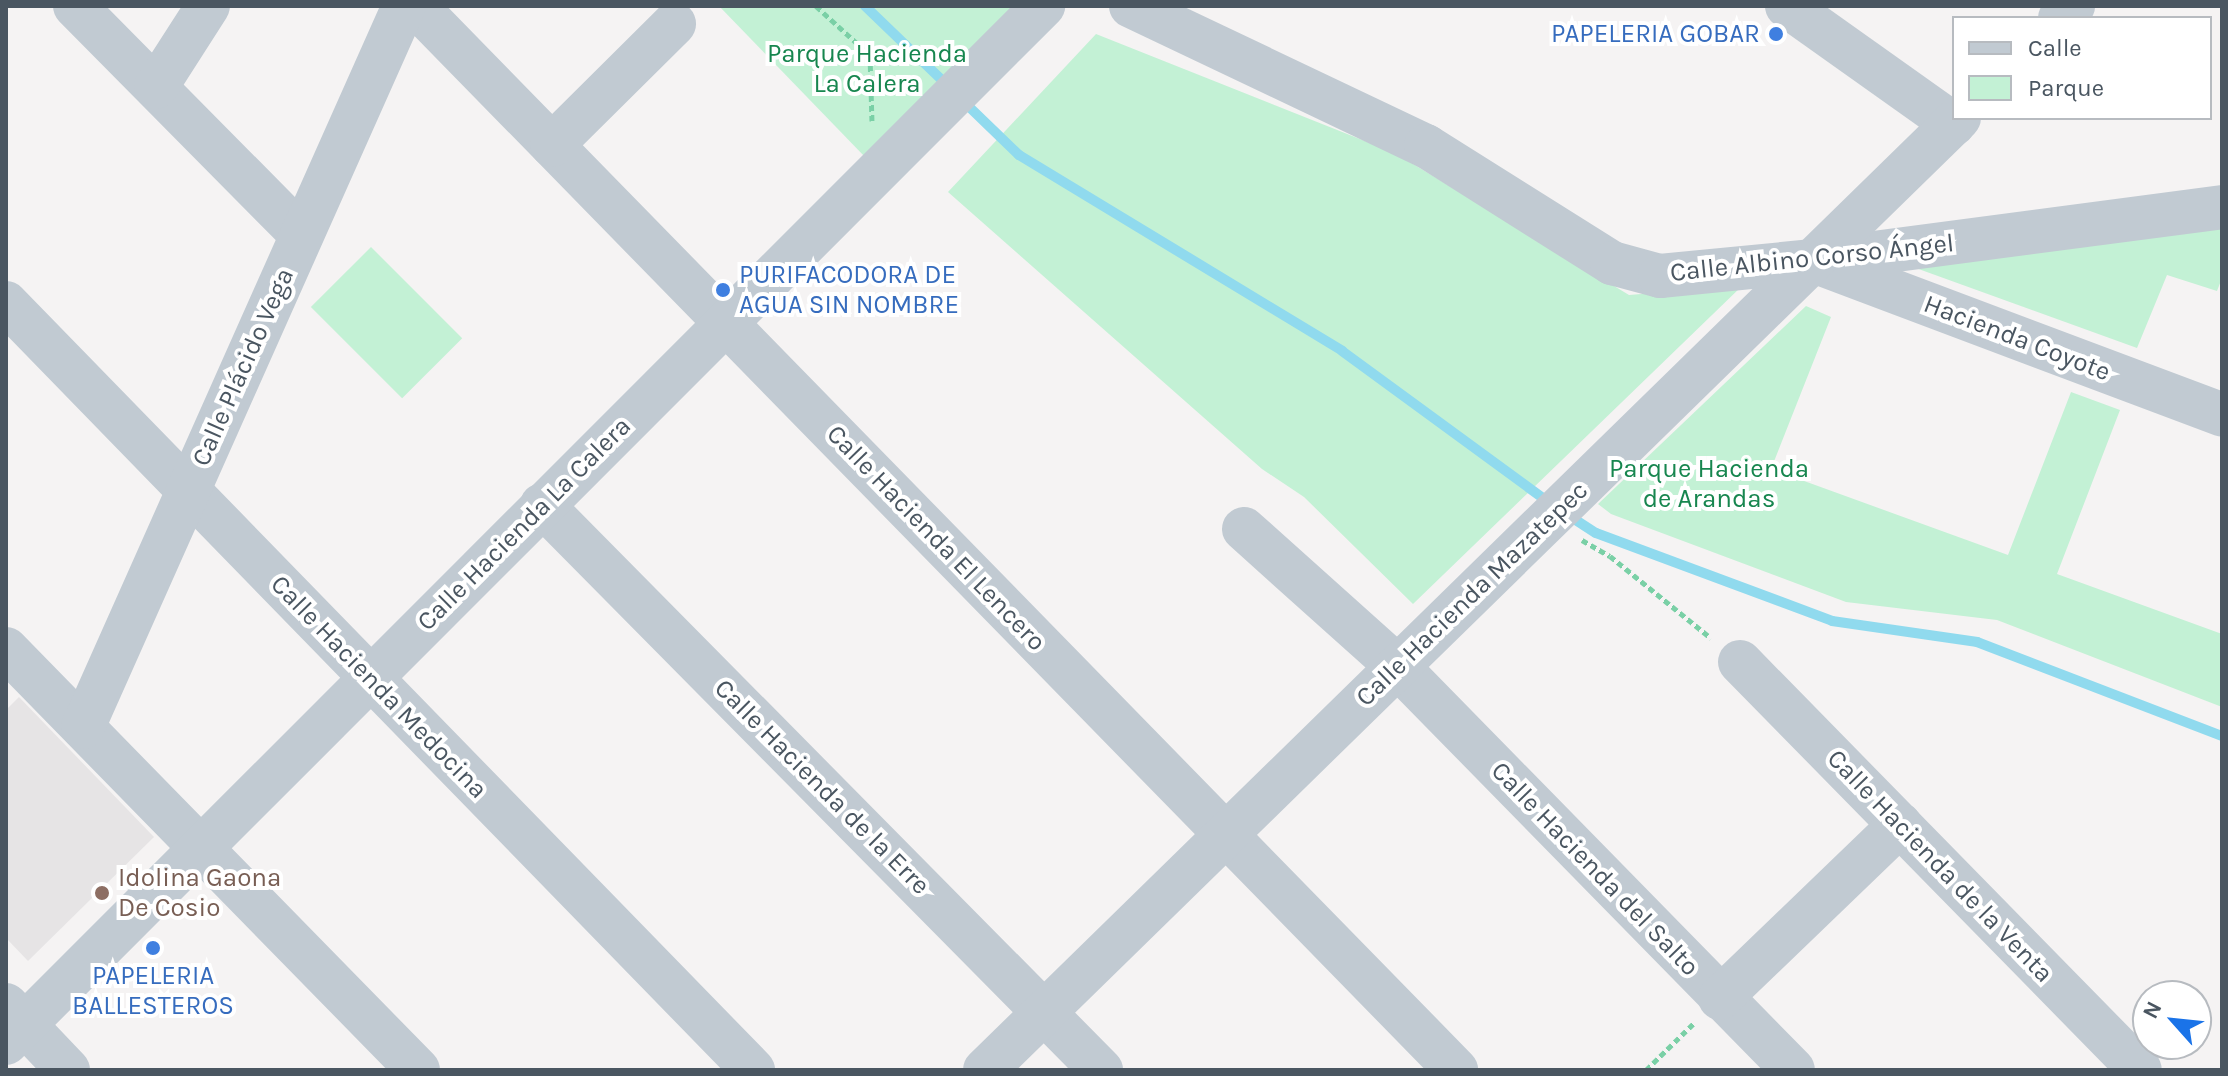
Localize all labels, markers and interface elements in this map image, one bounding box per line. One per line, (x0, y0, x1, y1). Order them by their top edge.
legend (1952, 16, 2212, 120)
place label: PAPELERIA GOBAR (1551, 18, 1760, 50)
marker: PAPELERIA GOBAR (1767, 25, 1785, 43)
text: Calle (2028, 34, 2082, 62)
park label: Parque Hacienda La Calera (767, 38, 967, 100)
text: Parque (2028, 74, 2104, 102)
street label: Calle Albino Corso Ángel (1668, 228, 1956, 288)
place label: PURIFACODORA DE AGUA SIN NOMBRE (739, 259, 959, 320)
street label: Calle Plácido Vega (185, 263, 301, 471)
marker: PURIFACODORA DE AGUA SIN NOMBRE (714, 281, 732, 299)
street label: Hacienda Coyote (1919, 288, 2115, 388)
street label: Calle Hacienda La Calera (411, 411, 637, 637)
street label: Calle Hacienda El Lencero (820, 419, 1052, 657)
park label: Parque Hacienda de Arandas (1609, 453, 1809, 514)
street label: Calle Hacienda Mazatepec (1350, 475, 1594, 713)
street label: Calle Hacienda Medocina (264, 569, 494, 805)
street label: Calle Hacienda de la Erre (708, 673, 936, 901)
street label: Calle Hacienda de la Venta (1820, 743, 2060, 989)
street label: Calle Hacienda del Salto (1485, 755, 1705, 983)
place label: Idolina Gaona De Cosio (118, 862, 281, 924)
marker: Idolina Gaona De Cosio (93, 884, 111, 902)
marker: PAPELERIA BALLESTEROS (144, 939, 162, 957)
place label: PAPELERIA BALLESTEROS (72, 960, 234, 1022)
north arrow (2132, 980, 2212, 1060)
text: N (2137, 997, 2168, 1023)

